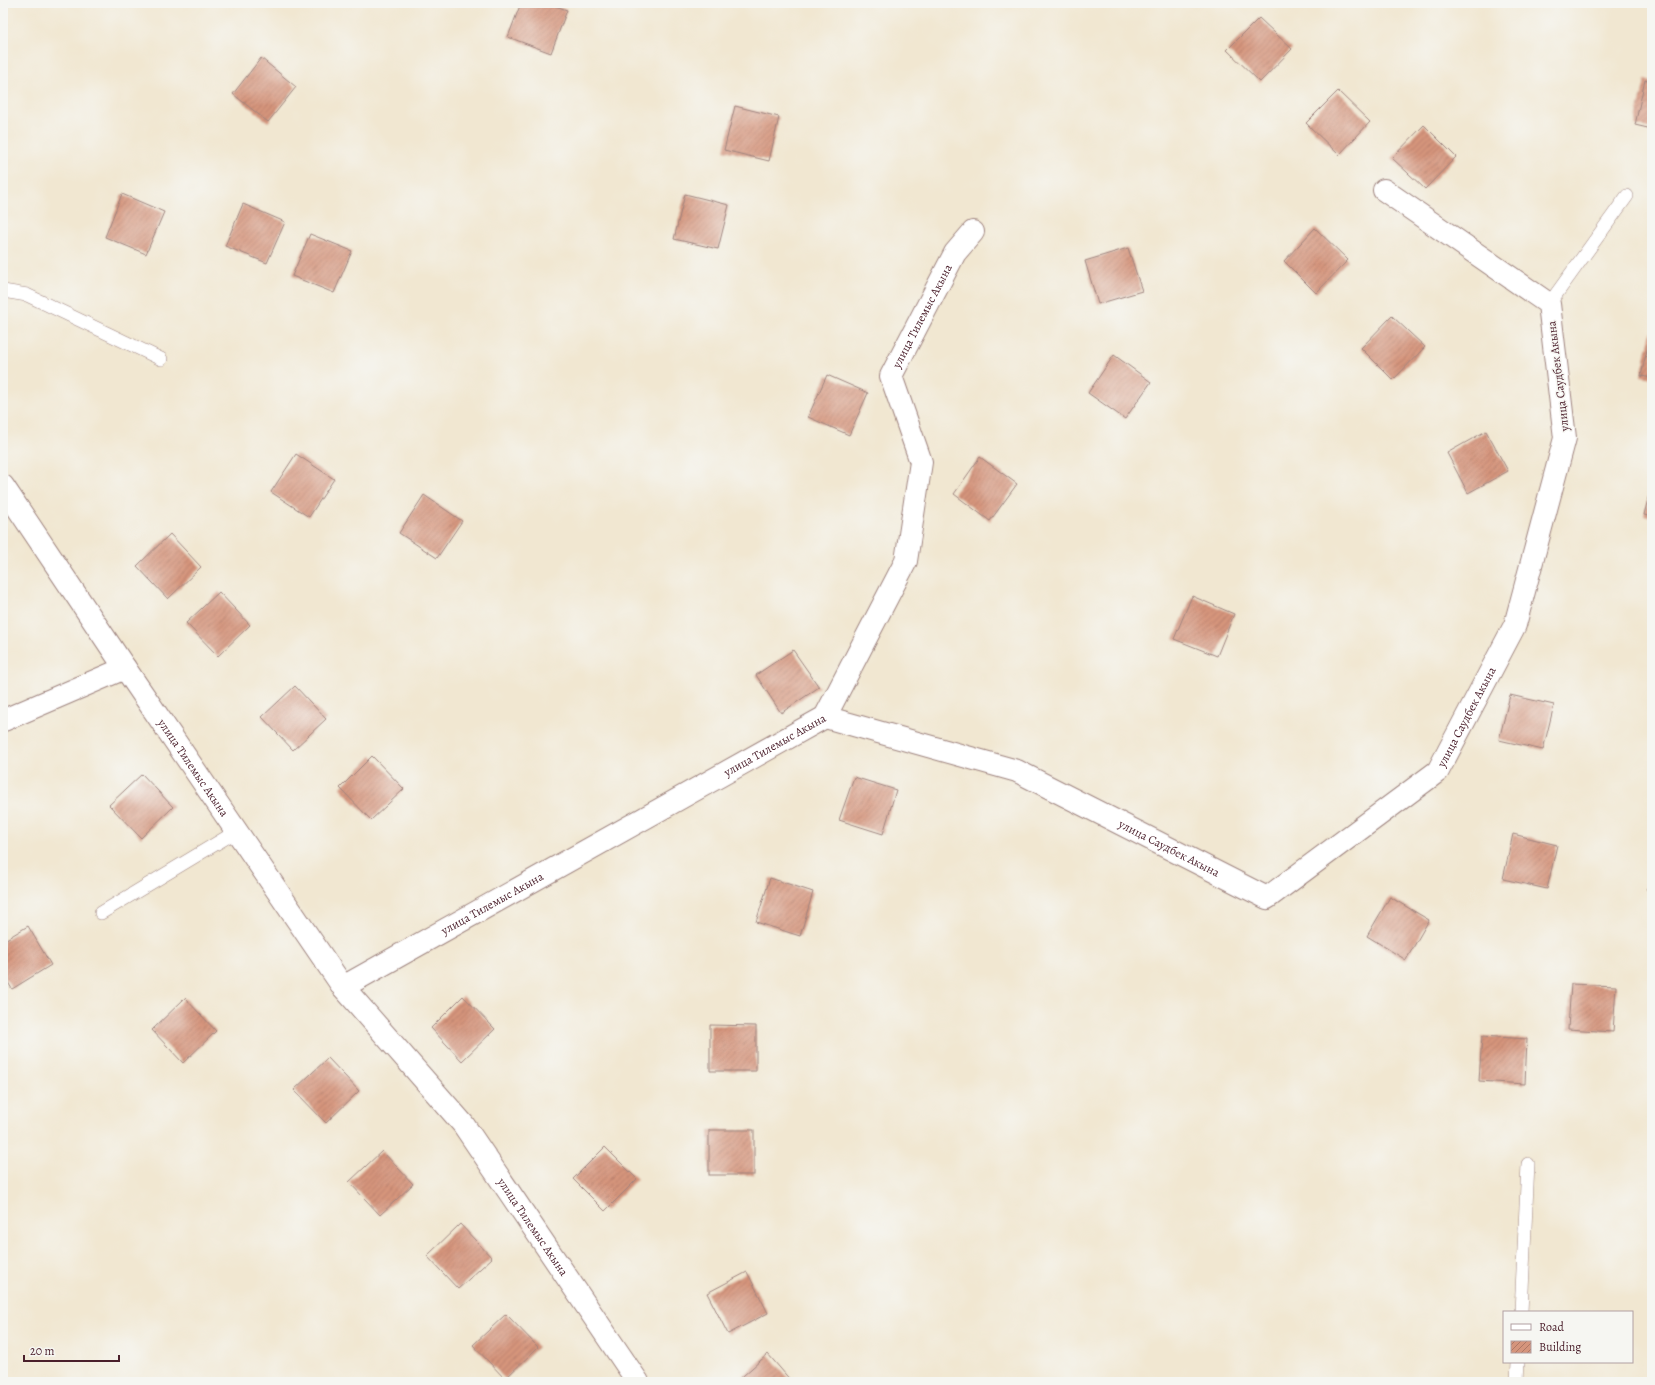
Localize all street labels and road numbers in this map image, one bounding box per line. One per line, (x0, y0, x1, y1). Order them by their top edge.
street label: улица Тилемыс Акына (888, 261, 956, 372)
street label: улица Саудбек Акына (1543, 319, 1573, 433)
street label: улица Саудбек Акына (1433, 664, 1500, 771)
street label: улица Тилемыс Акына (720, 710, 829, 781)
street label: улица Тилемыс Акына (154, 715, 233, 820)
street label: улица Саудбек Акына (1115, 815, 1223, 881)
street label: улица Тилемыс Акына (437, 868, 547, 939)
street label: улица Тилемыс Акына (493, 1174, 572, 1279)

